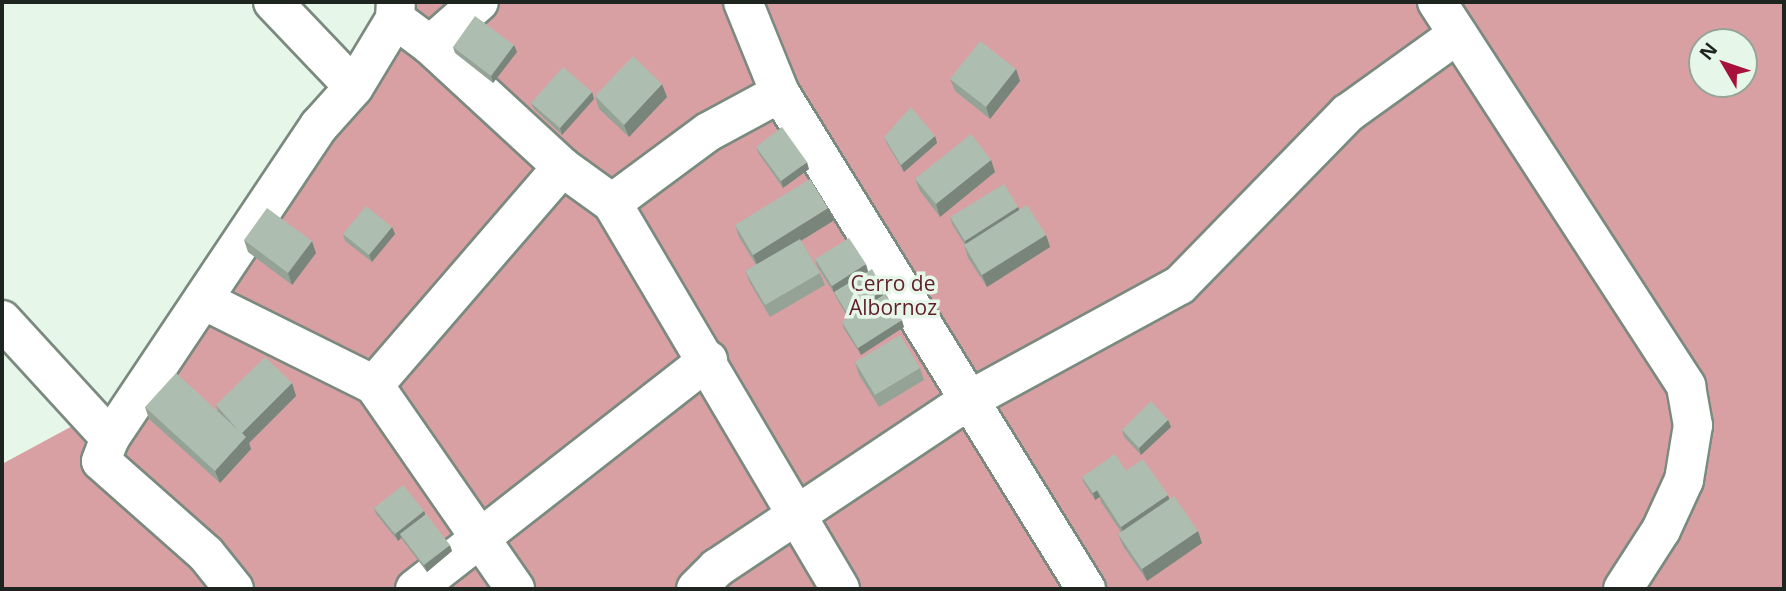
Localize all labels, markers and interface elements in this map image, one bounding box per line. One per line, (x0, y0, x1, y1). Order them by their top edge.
north arrow (1688, 28, 1758, 98)
text: N (1693, 37, 1723, 65)
park label: Cerro de Albornoz (849, 270, 937, 320)

